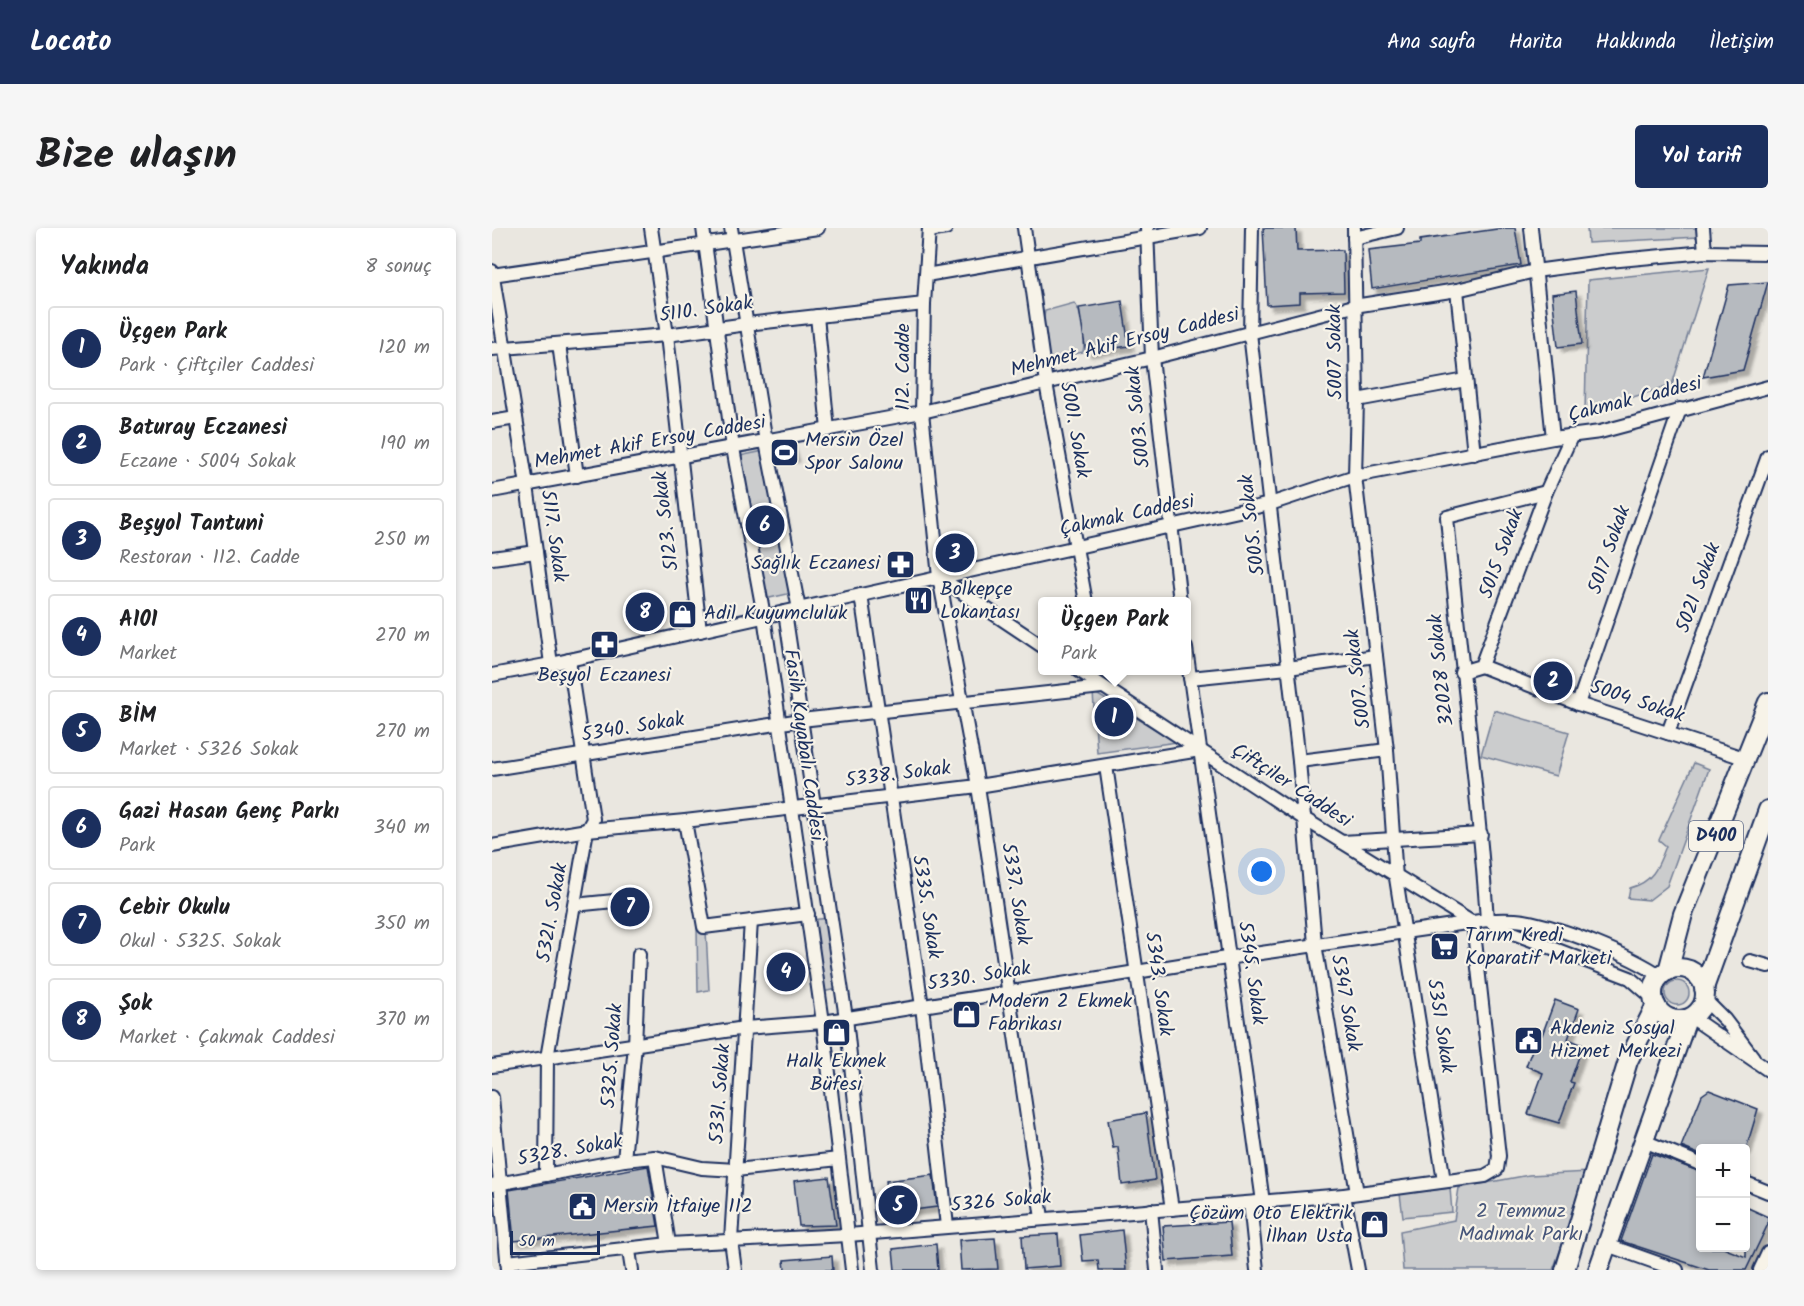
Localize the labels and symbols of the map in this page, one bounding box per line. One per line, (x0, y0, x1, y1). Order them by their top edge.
street label: 5110. Sokak (657, 288, 755, 332)
street label: Mehmet Akif Ersoy Caddesi (1007, 299, 1244, 387)
street label: 5007 Sokak (1319, 303, 1353, 400)
street label: 112. Cadde (888, 323, 920, 411)
street label: 5003. Sokak (1118, 364, 1160, 470)
street label: Çakmak Caddesi (1565, 368, 1707, 432)
street label: 5001. Sokak (1050, 379, 1098, 481)
street label: Mehmet Akif Ersoy Caddesi (532, 407, 770, 479)
place label: Mersin Özel Spor Salonu (805, 425, 903, 480)
sports icon: Mersin Özel Spor Salonu (768, 436, 800, 468)
street label: 5123. Sokak (645, 468, 689, 573)
street label: 5005. Sokak (1231, 472, 1275, 578)
street label: Çakmak Caddesi (1057, 486, 1199, 546)
street label: 5117. Sokak (531, 488, 575, 585)
street label: 5017 Sokak (1580, 501, 1640, 599)
pin: 6 (746, 502, 784, 548)
street label: 5015 Sokak (1471, 504, 1533, 603)
pin: 3 (936, 530, 974, 576)
street label: 5021 Sokak (1668, 538, 1730, 638)
place label: Sağlık Eczanesi (751, 548, 881, 580)
pharmacy icon: Sağlık Eczanesi (885, 548, 917, 580)
place label: Bolkepçe Lokantası (940, 574, 1020, 629)
restaurant icon: Bolkepçe Lokantası (903, 585, 935, 617)
pin: 8 (626, 590, 664, 634)
shop icon: Adil Kuyumcluluk (667, 598, 699, 630)
place label: Adil Kuyumcluluk (704, 598, 848, 630)
street label: 32028 Sokak (1420, 612, 1464, 728)
street label: 5007. Sokak (1337, 627, 1381, 731)
pharmacy icon: Beşyol Eczanesi (588, 629, 620, 661)
street label: Fasih Kayabalı Caddesi (774, 647, 832, 844)
pin: 2 (1534, 658, 1572, 704)
place label: Beşyol Eczanesi (537, 660, 672, 692)
street label: 5004 Sokak (1586, 672, 1689, 732)
pin: 1 (1094, 694, 1134, 740)
street label: 5340. Sokak (579, 704, 687, 752)
street label: Çiftçiler Caddesi (1224, 735, 1359, 838)
street label: 5338. Sokak (843, 753, 953, 797)
road number: D400 (1689, 821, 1743, 851)
street label: 5337. Sokak (991, 840, 1039, 948)
street label: 5335. Sokak (902, 853, 950, 962)
your location (1247, 857, 1276, 886)
street label: 5321. Sokak (529, 860, 578, 965)
pin: 7 (610, 884, 650, 930)
street label: 5345. Sokak (1228, 919, 1274, 1028)
place label: Tarım Kredi Koparatif Marketi (1465, 920, 1613, 975)
street label: 5343. Sokak (1135, 930, 1181, 1039)
supermarket icon: Tarım Kredi Koparatif Marketi (1428, 931, 1460, 963)
pin: 4 (766, 950, 806, 994)
street label: 5347 Sokak (1321, 952, 1369, 1055)
street label: 5330. Sokak (925, 953, 1034, 1001)
street label: 5351 Sokak (1417, 977, 1463, 1076)
place label: Modern 2 Ekmek Fabrikası (988, 986, 1133, 1041)
shop icon: Modern 2 Ekmek Fabrikası (951, 998, 983, 1030)
street label: 5325. Sokak (593, 1002, 633, 1110)
place label: Akdeniz Sosyal Hizmet Merkezi (1550, 1013, 1682, 1068)
shop icon: Halk Ekmek Büfesi (820, 1016, 852, 1048)
public building icon: Akdeniz Sosyal Hizmet Merkezi (1513, 1024, 1545, 1056)
street label: 5331. Sokak (702, 1042, 741, 1145)
place label: Halk Ekmek Büfesi (786, 1046, 887, 1101)
street label: 5328. Sokak (515, 1126, 626, 1176)
pin: 5 (878, 1182, 918, 1228)
street label: 5326 Sokak (949, 1182, 1053, 1222)
public building icon: Mersin İtfaiye 112 (566, 1191, 598, 1223)
place label: Mersin İtfaiye 112 (603, 1191, 753, 1223)
park label: 2 Temmuz Madımak Parkı (1459, 1196, 1583, 1251)
place label: Çözüm Oto Elektrik İlhan Usta (1189, 1198, 1354, 1253)
shop icon: Çözüm Oto Elektrik İlhan Usta (1358, 1209, 1390, 1241)
scale bar (510, 1228, 600, 1256)

